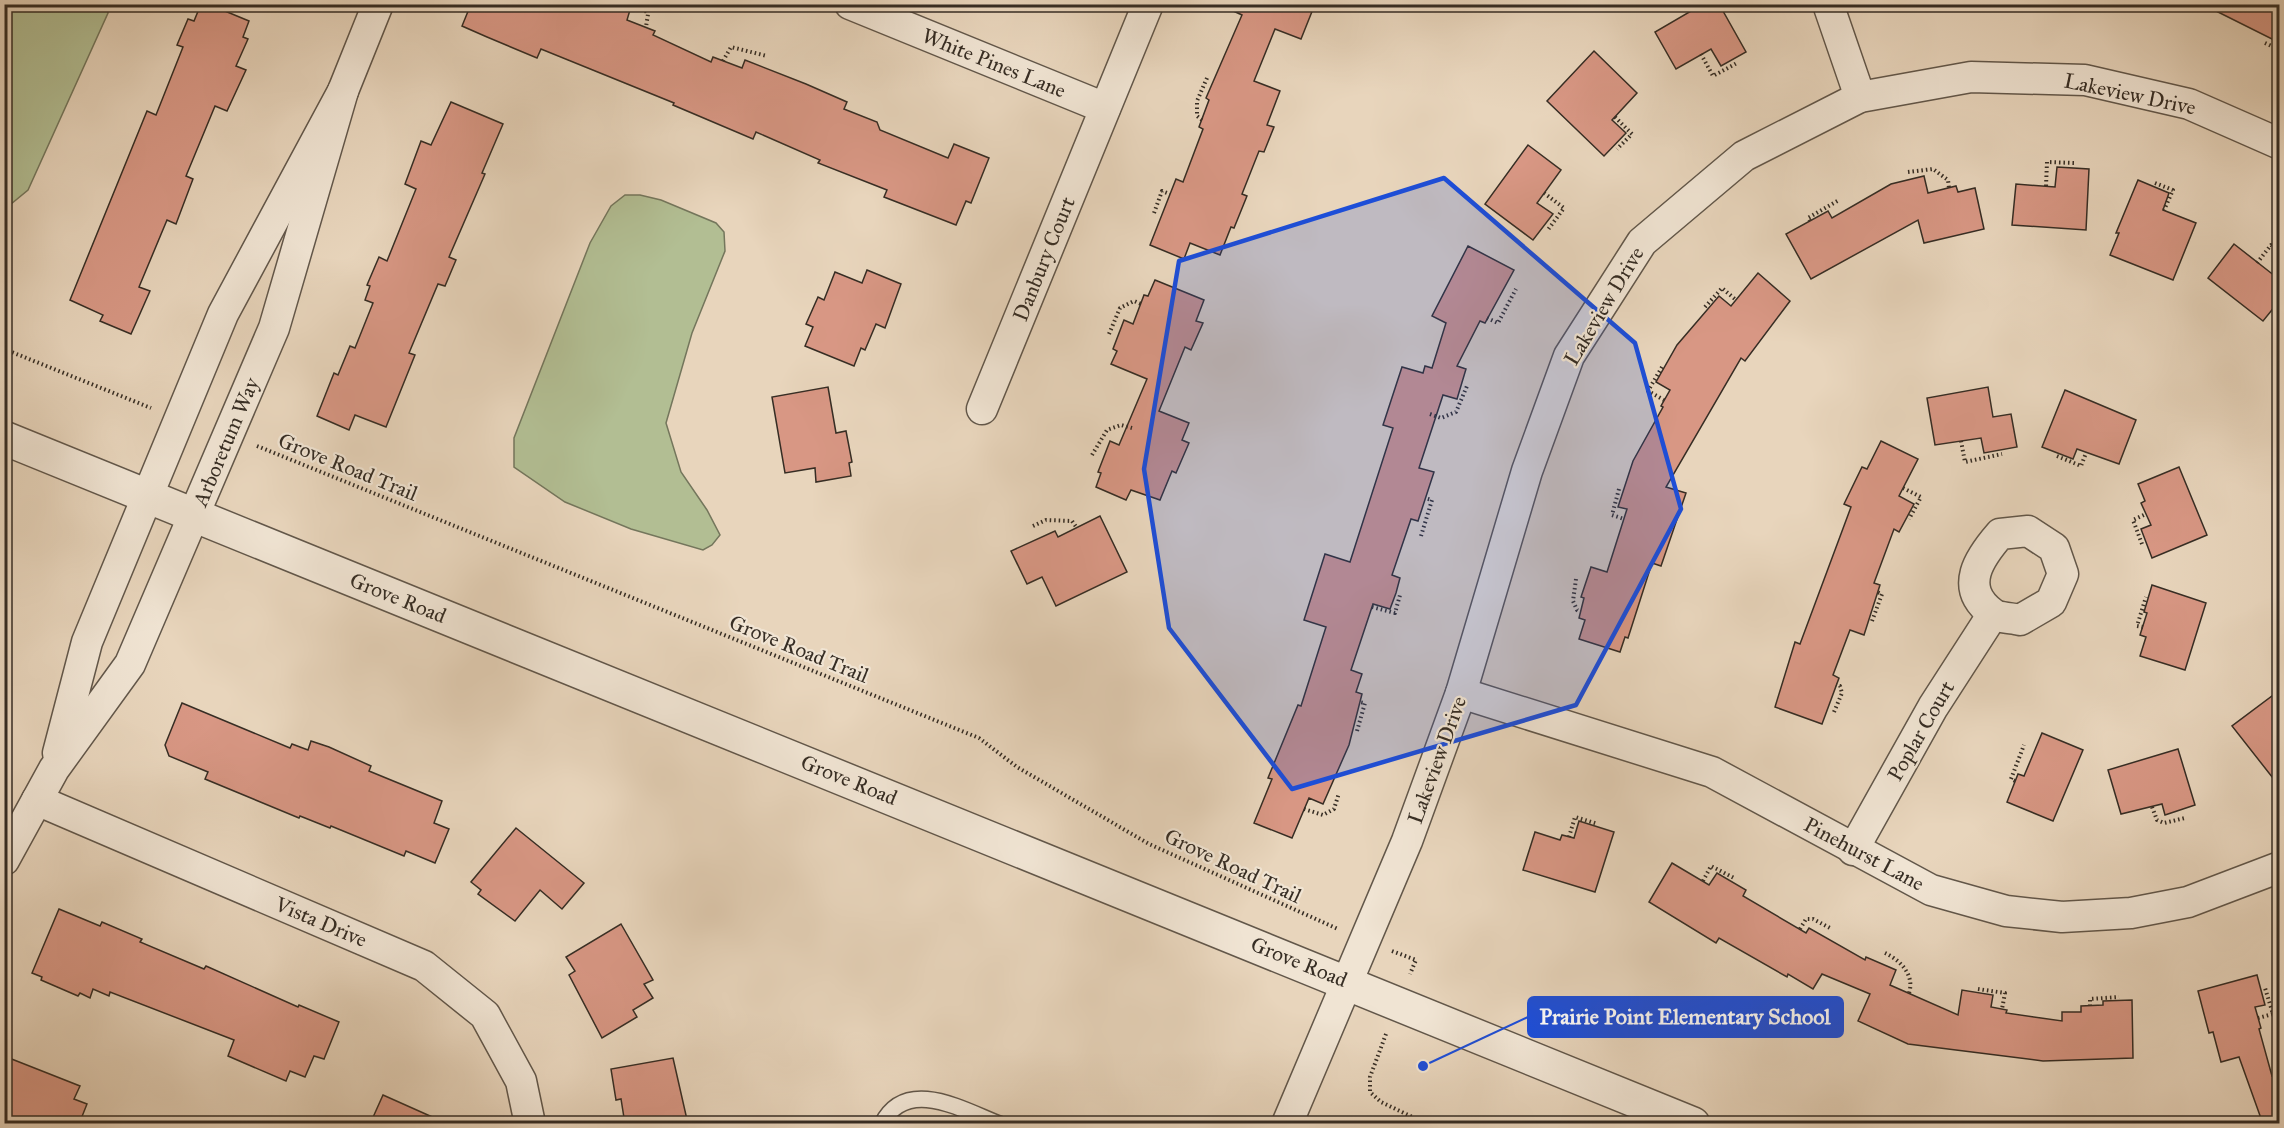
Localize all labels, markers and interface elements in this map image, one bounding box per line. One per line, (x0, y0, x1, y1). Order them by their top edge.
street label: White Pines Lane (918, 22, 1070, 104)
street label: Lakeview Drive (2062, 67, 2198, 121)
street label: Danbury Court (1007, 192, 1081, 325)
street label: Lakeview Drive (1558, 242, 1650, 370)
street label: Arboretum Way (187, 373, 265, 511)
street label: Grove Road Trail (274, 427, 422, 507)
street label: Grove Road (346, 567, 450, 629)
street label: Grove Road Trail (725, 609, 873, 689)
street label: Poplar Court (1882, 676, 1960, 786)
street label: Lakeview Drive (1402, 692, 1472, 827)
street label: Grove Road (797, 749, 901, 811)
street label: Pinehurst Lane (1799, 811, 1929, 897)
street label: Grove Road Trail (1160, 823, 1306, 909)
street label: Vista Drive (270, 891, 371, 953)
street label: Grove Road (1247, 931, 1351, 993)
callout: Prairie Point Elementary School (1528, 997, 1843, 1037)
text: Prairie Point Elementary School (1540, 1003, 1831, 1030)

